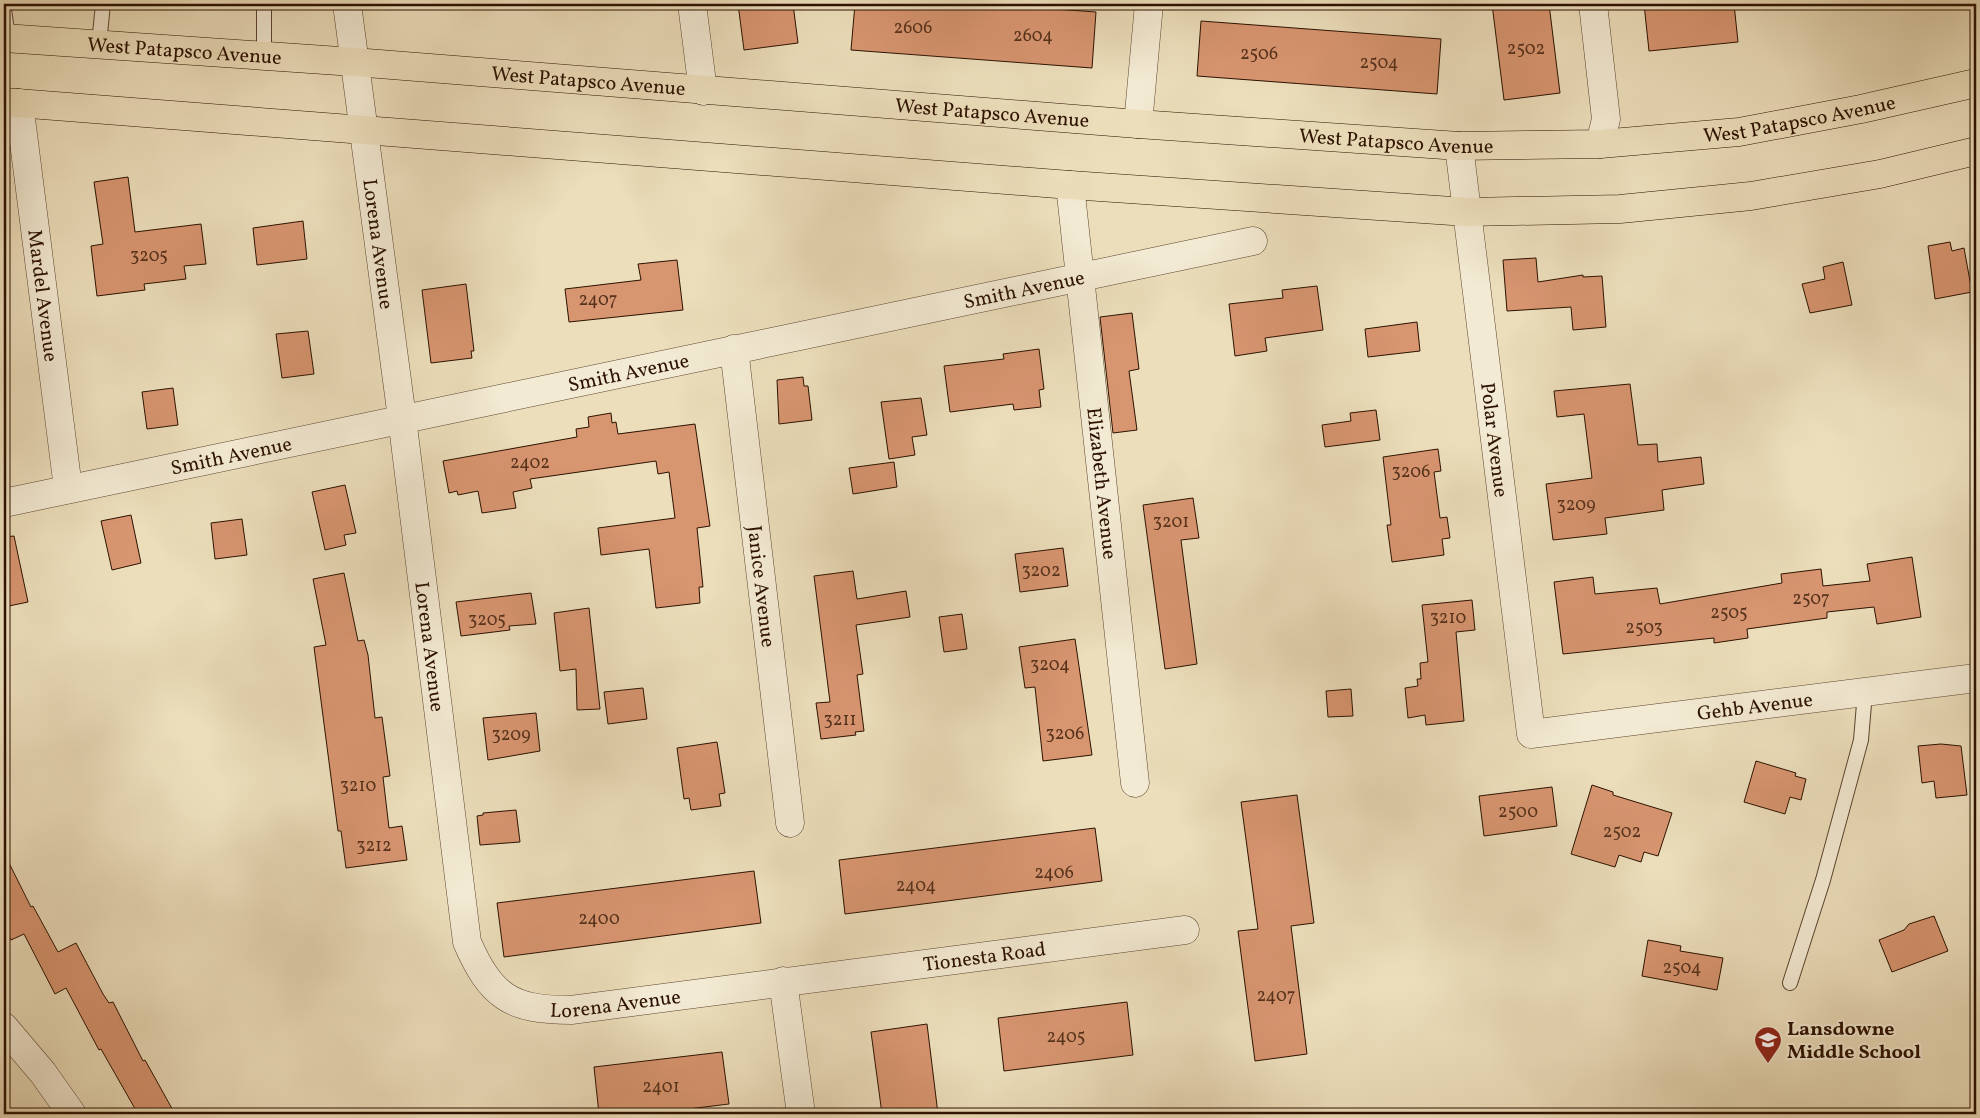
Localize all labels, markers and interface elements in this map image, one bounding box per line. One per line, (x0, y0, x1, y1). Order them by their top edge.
house number: 2606 (894, 16, 932, 41)
house number: 2604 (1013, 24, 1053, 49)
street label: West Patapsco Avenue (86, 32, 283, 73)
house number: 2502 (1507, 37, 1545, 62)
house number: 2506 (1240, 42, 1278, 67)
house number: 2504 (1359, 51, 1399, 76)
street label: West Patapsco Avenue (490, 61, 687, 104)
street label: West Patapsco Avenue (1702, 90, 1898, 151)
street label: West Patapsco Avenue (894, 93, 1090, 136)
street label: West Patapsco Avenue (1298, 123, 1494, 162)
street label: Lorena Avenue (354, 177, 399, 311)
street label: Mardel Avenue (19, 228, 64, 364)
house number: 3205 (130, 244, 168, 269)
street label: Smith Avenue (961, 265, 1087, 317)
house number: 2407 (578, 288, 618, 313)
street label: Smith Avenue (566, 348, 692, 400)
street label: Polar Avenue (1472, 381, 1514, 499)
street label: Elizabeth Avenue (1078, 406, 1123, 561)
street label: Smith Avenue (168, 431, 295, 484)
house number: 2402 (510, 451, 550, 476)
house number: 3206 (1392, 460, 1430, 485)
house number: 3209 (1556, 493, 1596, 518)
house number: 3201 (1153, 510, 1189, 535)
street label: Janice Avenue (739, 524, 781, 649)
house number: 3202 (1021, 559, 1061, 584)
street label: Lorena Avenue (406, 580, 450, 714)
house number: 2507 (1792, 587, 1830, 612)
house number: 2505 (1710, 601, 1748, 626)
house number: 3210 (1430, 606, 1467, 631)
house number: 3205 (468, 608, 506, 633)
house number: 2503 (1625, 616, 1663, 641)
house number: 3204 (1030, 653, 1070, 678)
street label: Gehb Avenue (1696, 687, 1815, 729)
house number: 3211 (824, 708, 856, 733)
house number: 3206 (1046, 722, 1084, 747)
house number: 3209 (491, 723, 531, 748)
house number: 3210 (340, 774, 377, 799)
house number: 2500 (1498, 800, 1538, 825)
house number: 2502 (1603, 820, 1641, 845)
house number: 3212 (356, 834, 392, 859)
house number: 2406 (1034, 861, 1074, 886)
house number: 2404 (896, 874, 936, 899)
house number: 2400 (578, 907, 620, 932)
street label: Tionesta Road (922, 936, 1048, 980)
house number: 2504 (1662, 956, 1702, 981)
street label: Lorena Avenue (549, 984, 683, 1026)
house number: 2407 (1256, 984, 1296, 1009)
place label: Lansdowne Middle School (1787, 1016, 1921, 1067)
house number: 2405 (1047, 1025, 1085, 1050)
school or university icon: Lansdowne Middle School (1753, 1025, 1783, 1064)
house number: 2401 (642, 1075, 680, 1100)

